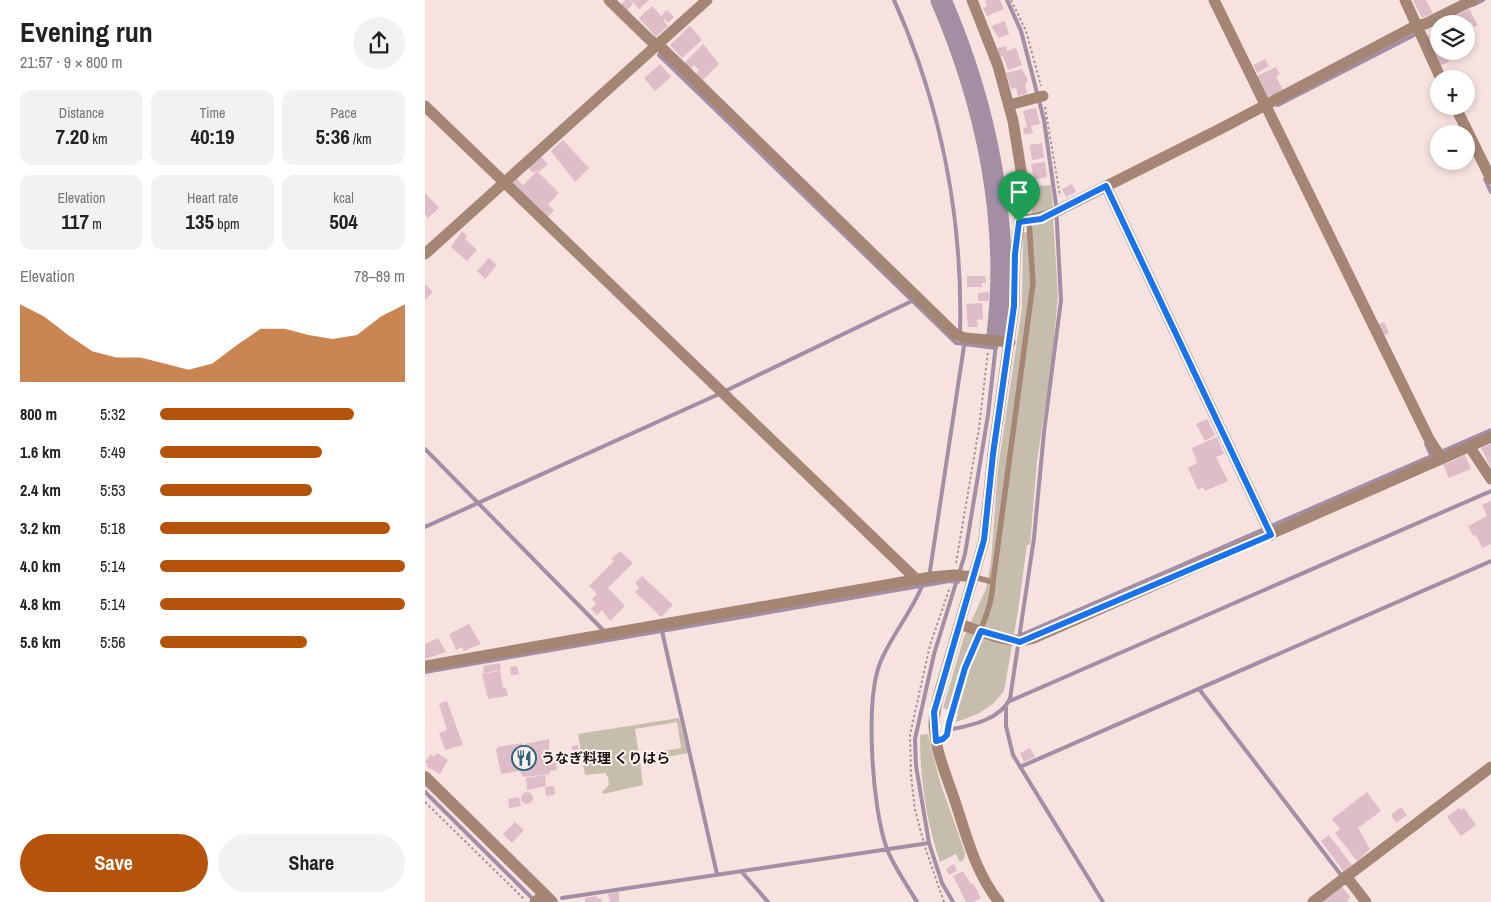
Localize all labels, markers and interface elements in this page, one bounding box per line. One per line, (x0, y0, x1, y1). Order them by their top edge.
text: Evening run (20, 13, 153, 51)
map controls (1430, 15, 1475, 170)
button: layers (1430, 15, 1475, 60)
button: share (353, 17, 405, 69)
text: 21:57 · 9 × 800 m (20, 51, 123, 73)
button: + (1430, 70, 1475, 115)
text: Distance (59, 104, 104, 122)
text: Time (200, 104, 225, 122)
text: Pace (330, 104, 357, 122)
text: 7.20 (55, 122, 89, 151)
text: 40:19 (190, 122, 235, 151)
text: 5:36 (315, 122, 350, 151)
button: − (1430, 125, 1475, 170)
text: km (89, 130, 108, 148)
text: /km (350, 130, 372, 148)
pin (998, 171, 1040, 222)
icon: arrive (1005, 178, 1033, 206)
text: Elevation (58, 189, 105, 207)
text: Heart rate (187, 189, 238, 207)
text: kcal (333, 189, 354, 207)
text: 117 (61, 207, 89, 236)
text: 135 (185, 207, 214, 236)
text: 504 (329, 207, 358, 236)
text: m (89, 215, 102, 233)
text: bpm (214, 215, 240, 233)
text: Elevation (20, 265, 75, 287)
text: 78–89 m (354, 265, 405, 287)
text: 800 m (20, 403, 57, 425)
text: 5:32 (100, 403, 126, 425)
text: 1.6 km (20, 441, 61, 463)
text: 5:49 (100, 441, 126, 463)
text: 2.4 km (20, 479, 61, 501)
text: 5:53 (100, 479, 126, 501)
text: 3.2 km (20, 517, 61, 539)
text: 5:18 (100, 517, 126, 539)
text: 4.0 km (20, 555, 61, 577)
text: 5:14 (100, 555, 126, 577)
text: 4.8 km (20, 593, 61, 615)
text: 5:14 (100, 593, 126, 615)
text: 5.6 km (20, 631, 61, 653)
text: 5:56 (100, 631, 126, 653)
restaurant icon: うなぎ料理 くりはら (511, 745, 537, 771)
place label: うなぎ料理 くりはら (541, 749, 670, 767)
button: Save (20, 834, 208, 892)
button: Share (218, 834, 405, 892)

